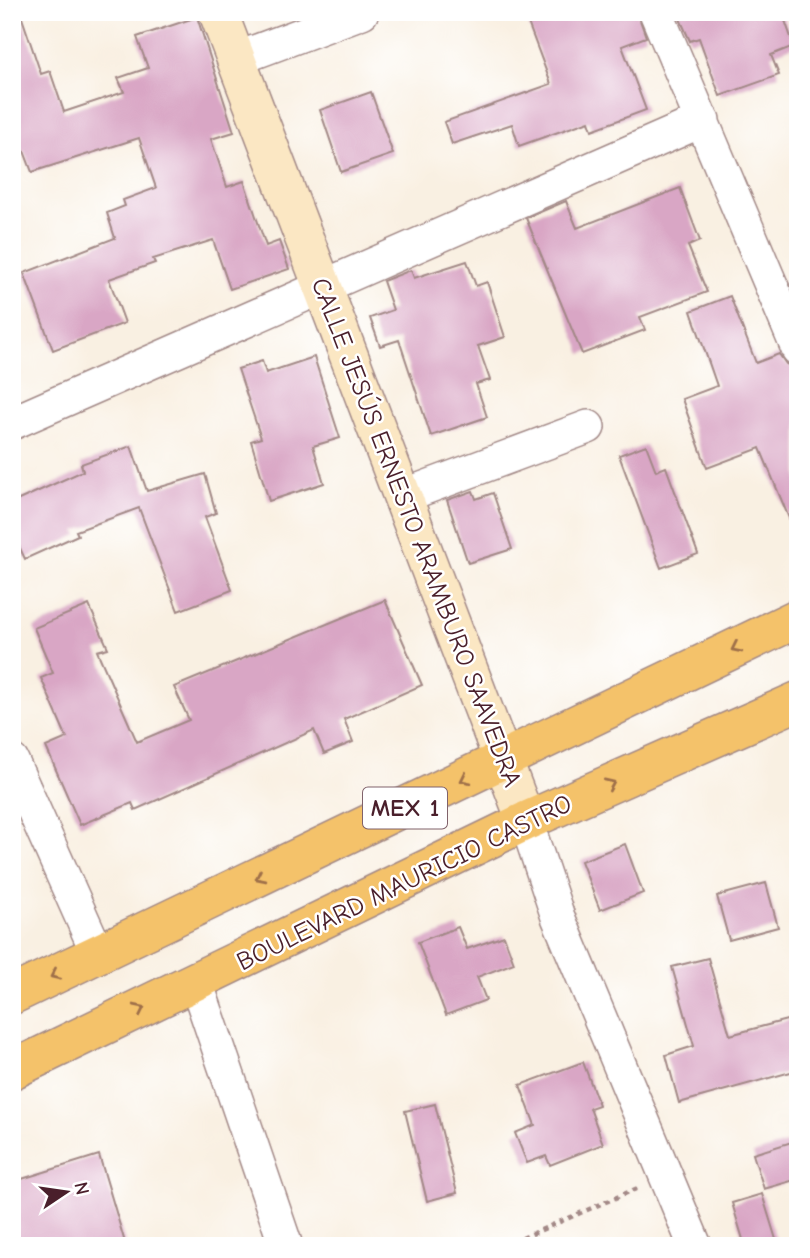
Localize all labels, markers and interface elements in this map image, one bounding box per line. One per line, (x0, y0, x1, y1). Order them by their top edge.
street label: CALLE JESÚS ERNESTO ARAMBURO SAAVEDRA (305, 273, 528, 791)
one-way arrow (731, 639, 743, 653)
one-way arrow (460, 771, 472, 785)
one-way arrow (603, 778, 616, 792)
street label: BOULEVARD MAURICIO CASTRO (232, 788, 577, 977)
road number: MEX 1 (363, 788, 447, 828)
one-way arrow (255, 869, 267, 883)
one-way arrow (50, 967, 62, 981)
one-way arrow (133, 1003, 145, 1017)
north arrow (32, 1156, 102, 1226)
text: N (69, 1180, 94, 1197)

